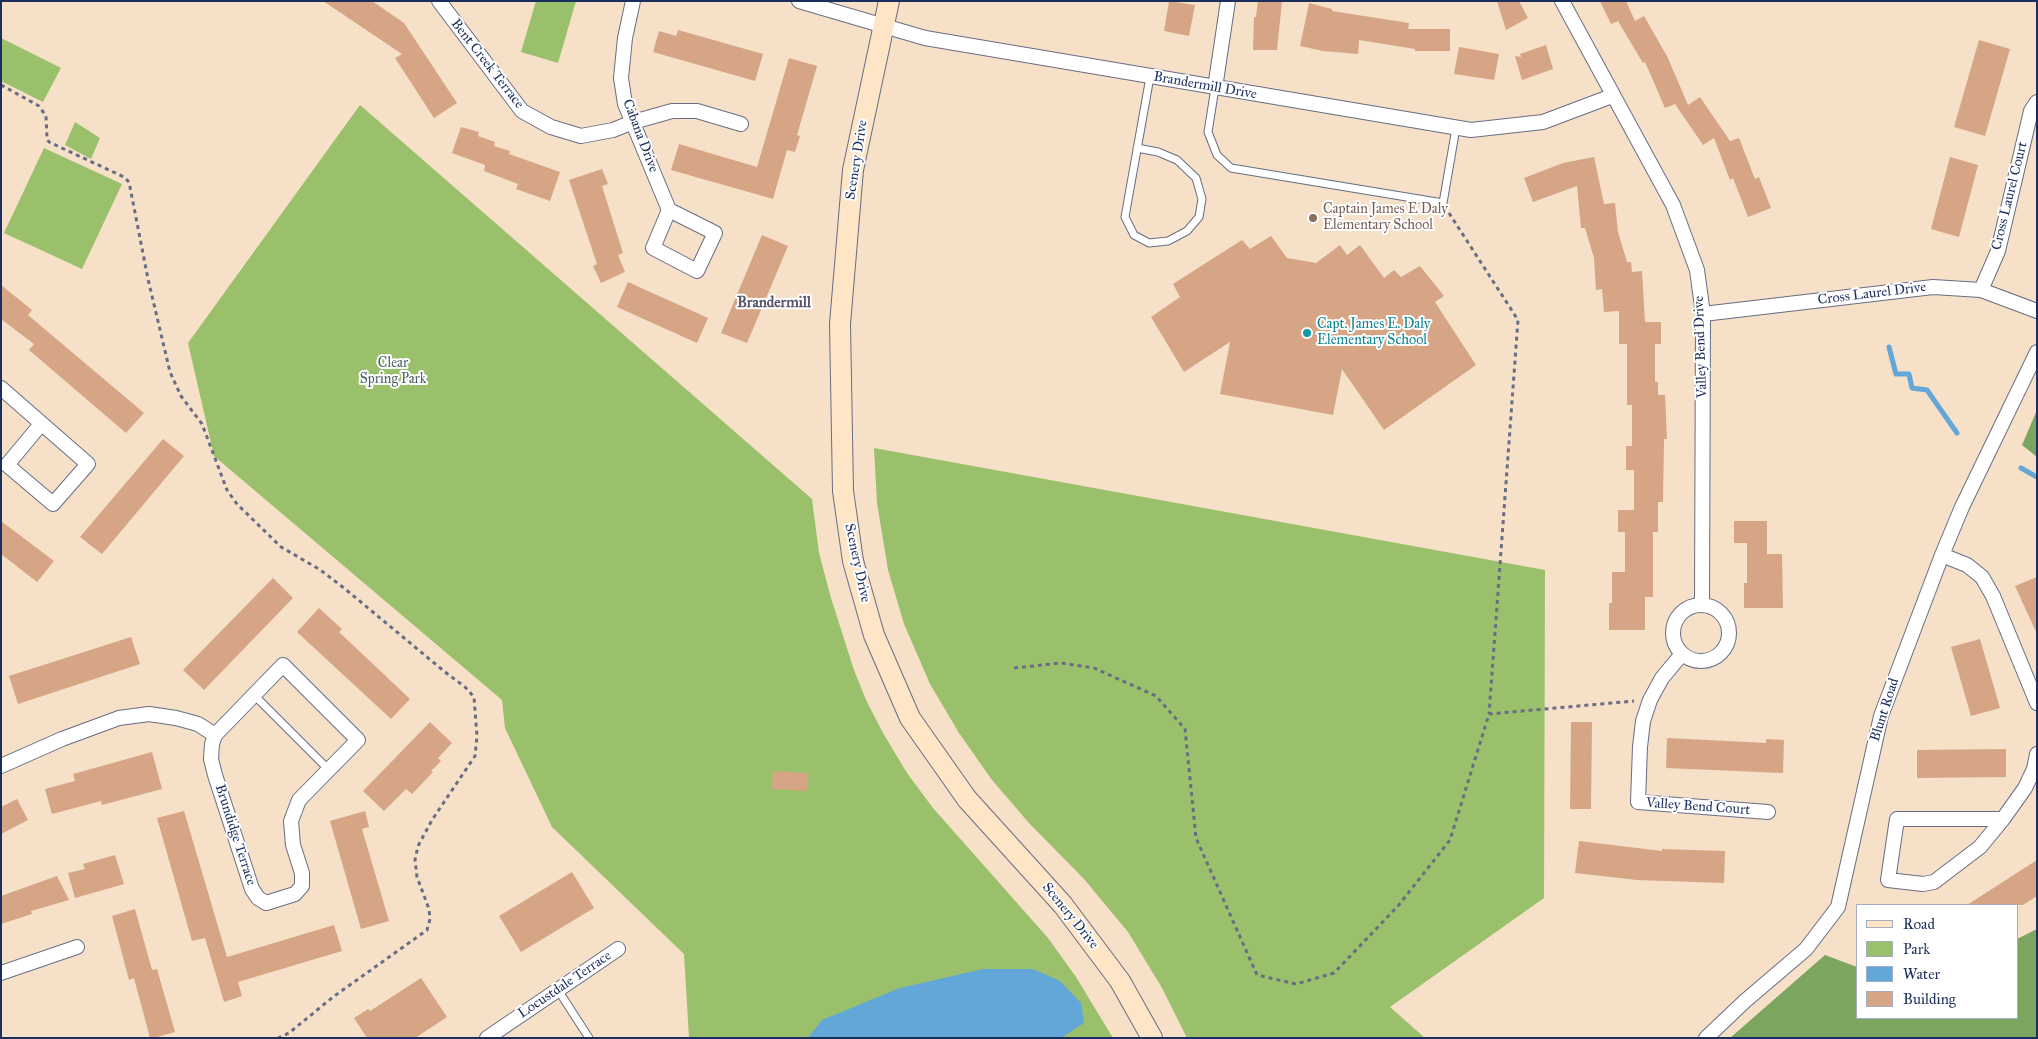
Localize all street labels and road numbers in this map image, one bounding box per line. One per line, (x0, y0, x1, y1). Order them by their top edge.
street label: Bent Creek Terrace (447, 16, 527, 112)
street label: Brandermill Drive (1152, 69, 1258, 103)
street label: Cabana Drive (618, 97, 662, 175)
street label: Scenery Drive (842, 119, 872, 201)
street label: Cross Laurel Court (1988, 140, 2032, 252)
street label: Cross Laurel Drive (1817, 279, 1927, 309)
street label: Valley Bend Drive (1691, 295, 1711, 399)
street label: Scenery Drive (840, 522, 874, 604)
street label: Blunt Road (1867, 676, 1903, 744)
street label: Brundidge Terrace (211, 782, 259, 888)
street label: Valley Bend Court (1645, 795, 1751, 819)
street label: Scenery Drive (1038, 879, 1102, 953)
street label: Locustdale Terrace (515, 948, 615, 1022)

